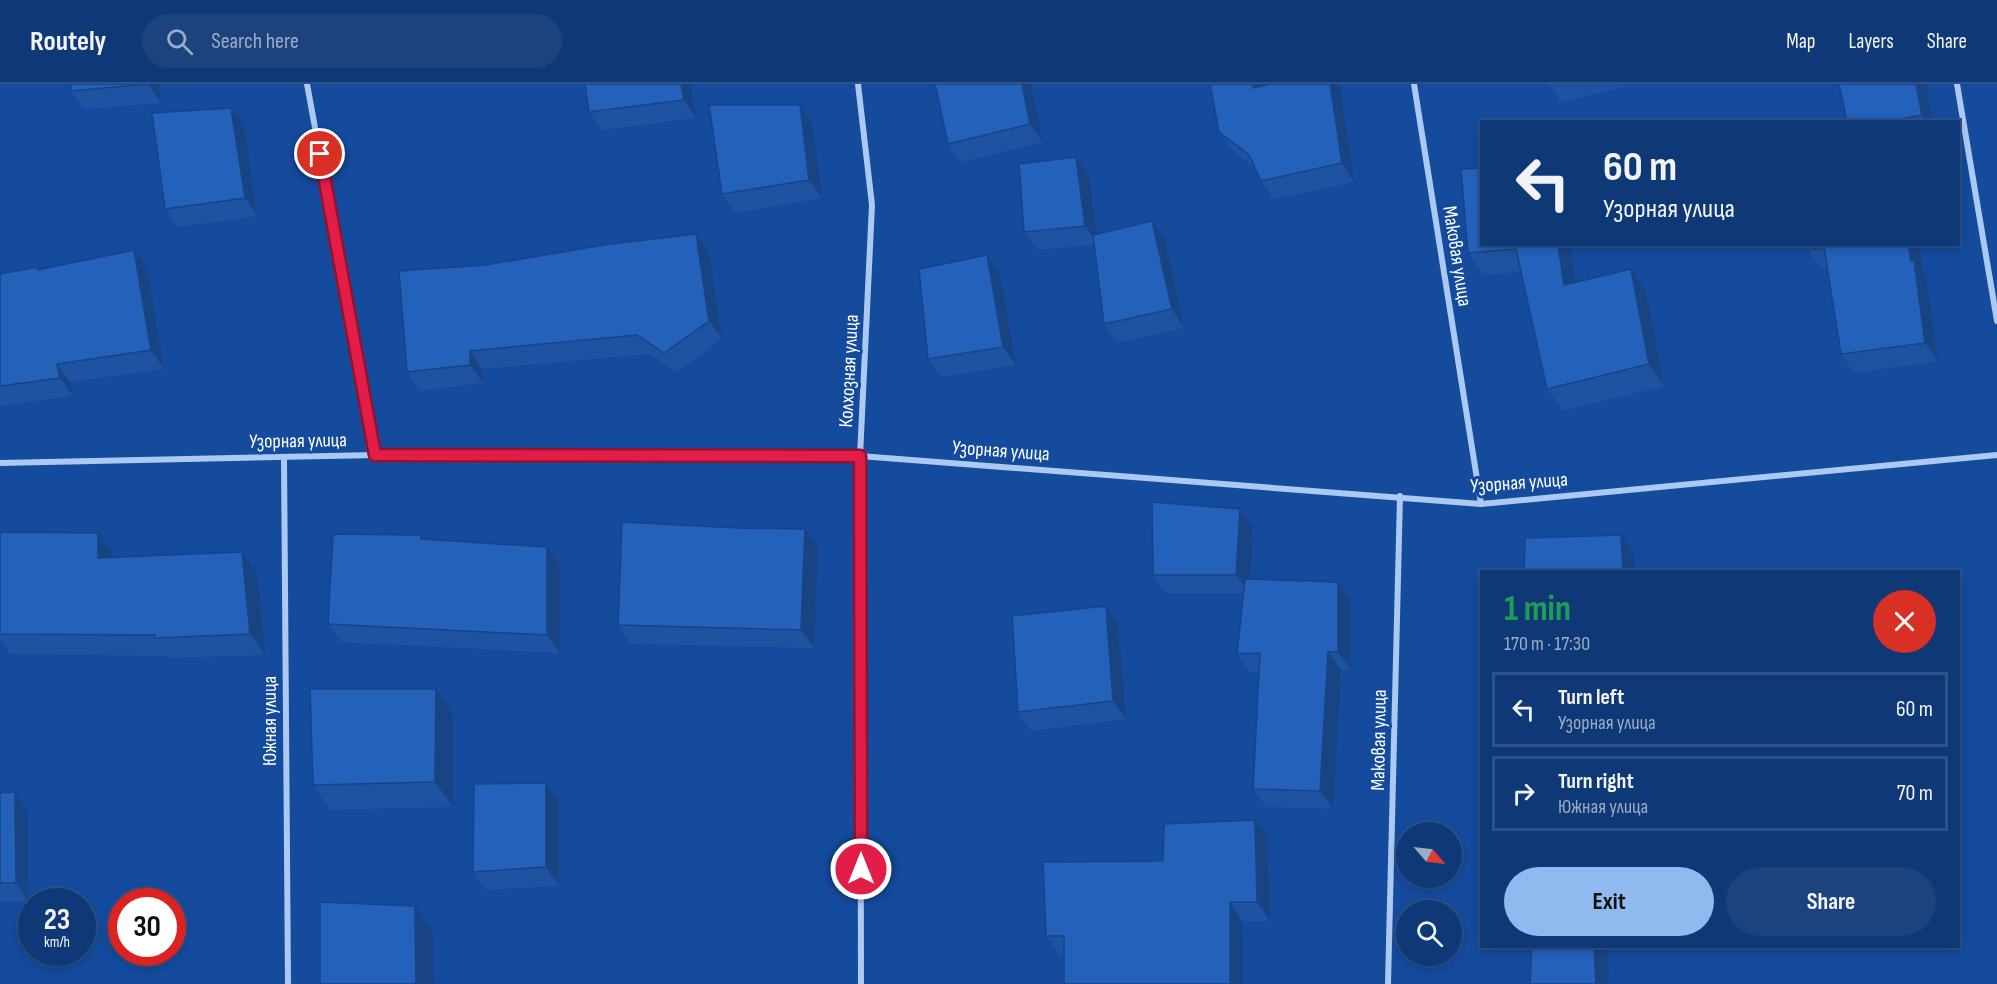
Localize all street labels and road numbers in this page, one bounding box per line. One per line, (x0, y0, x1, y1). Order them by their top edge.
street label: Маковая улица (1437, 204, 1477, 308)
street label: Колхозная улица (834, 314, 864, 428)
street label: Узорная улица (249, 428, 347, 454)
street label: Узорная улица (951, 436, 1051, 466)
street label: Узорная улица (1469, 468, 1569, 498)
street label: Южная улица (258, 676, 282, 766)
street label: Маковая улица (1366, 689, 1392, 791)

